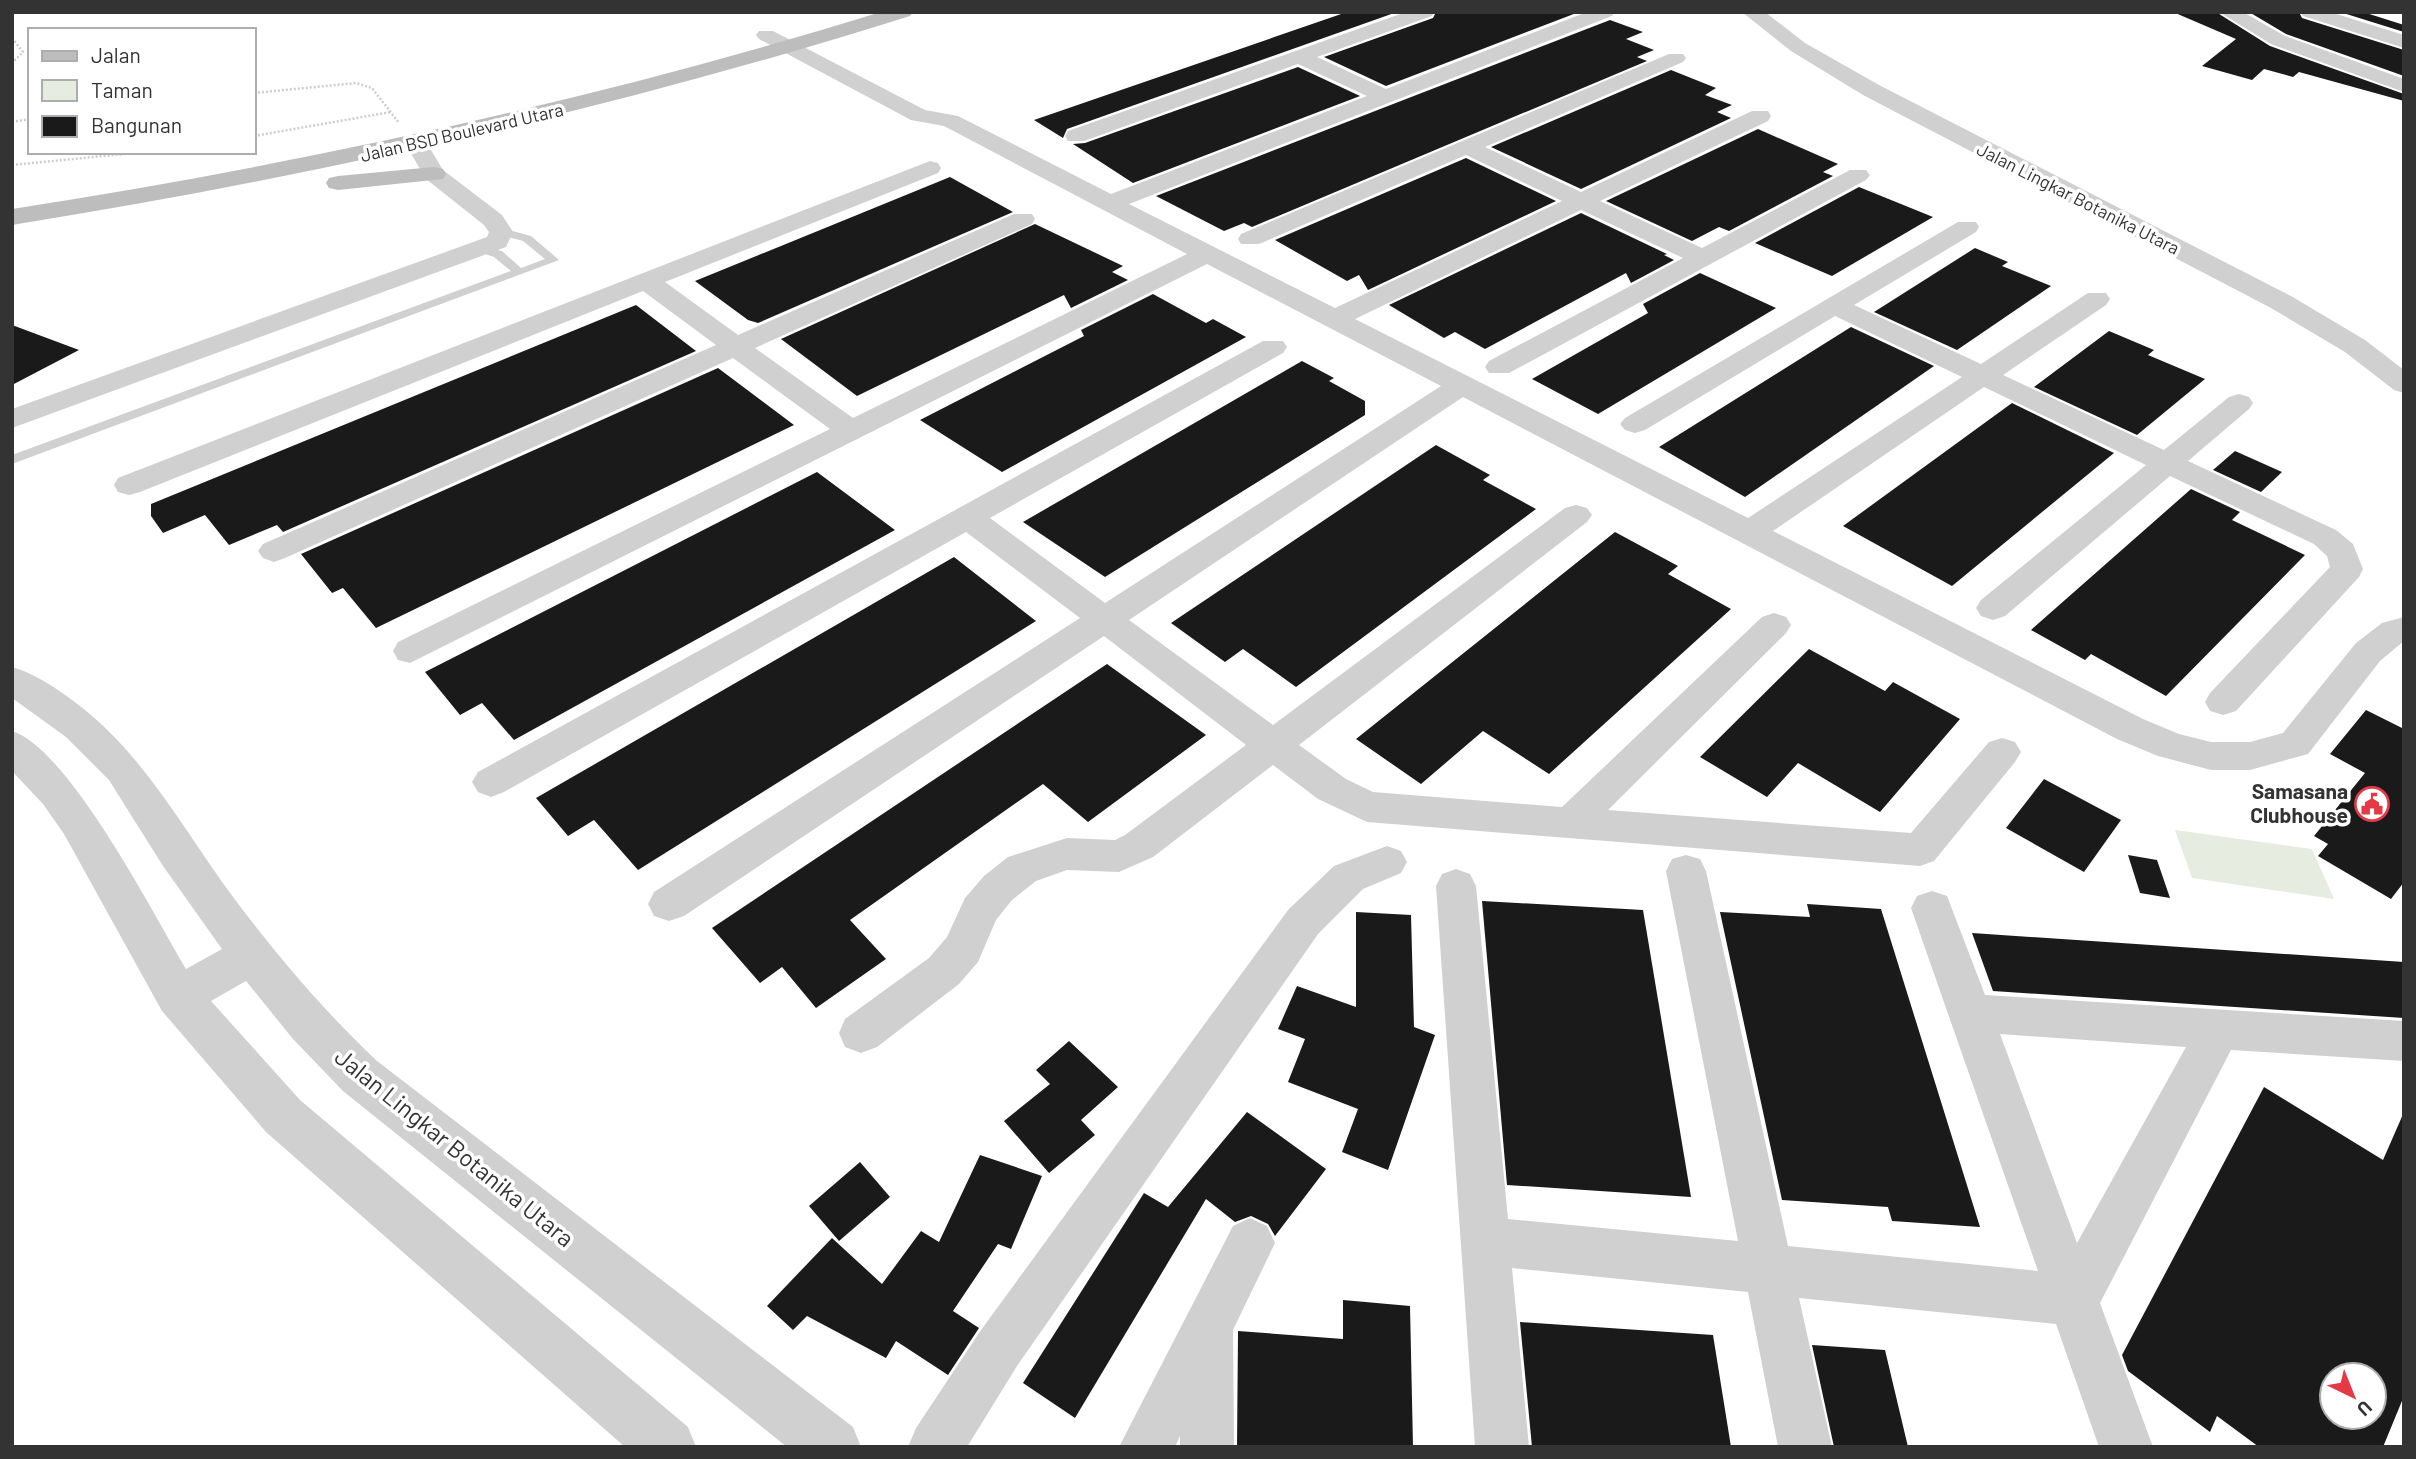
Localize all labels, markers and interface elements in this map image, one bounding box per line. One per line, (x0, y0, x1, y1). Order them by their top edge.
legend (28, 28, 256, 154)
text: Jalan (91, 42, 141, 67)
text: Taman (91, 77, 153, 102)
street label: Jalan BSD Boulevard Utara (358, 98, 565, 166)
text: Bangunan (91, 112, 182, 137)
street label: Jalan Lingkar Botanika Utara (1973, 137, 2183, 259)
place label: Samasana Clubhouse (2250, 778, 2348, 827)
public building icon: Samasana Clubhouse (2353, 785, 2391, 823)
street label: Jalan Lingkar Botanika Utara (330, 1041, 580, 1252)
north arrow (2318, 1361, 2388, 1431)
text: U (2353, 1396, 2377, 1421)

